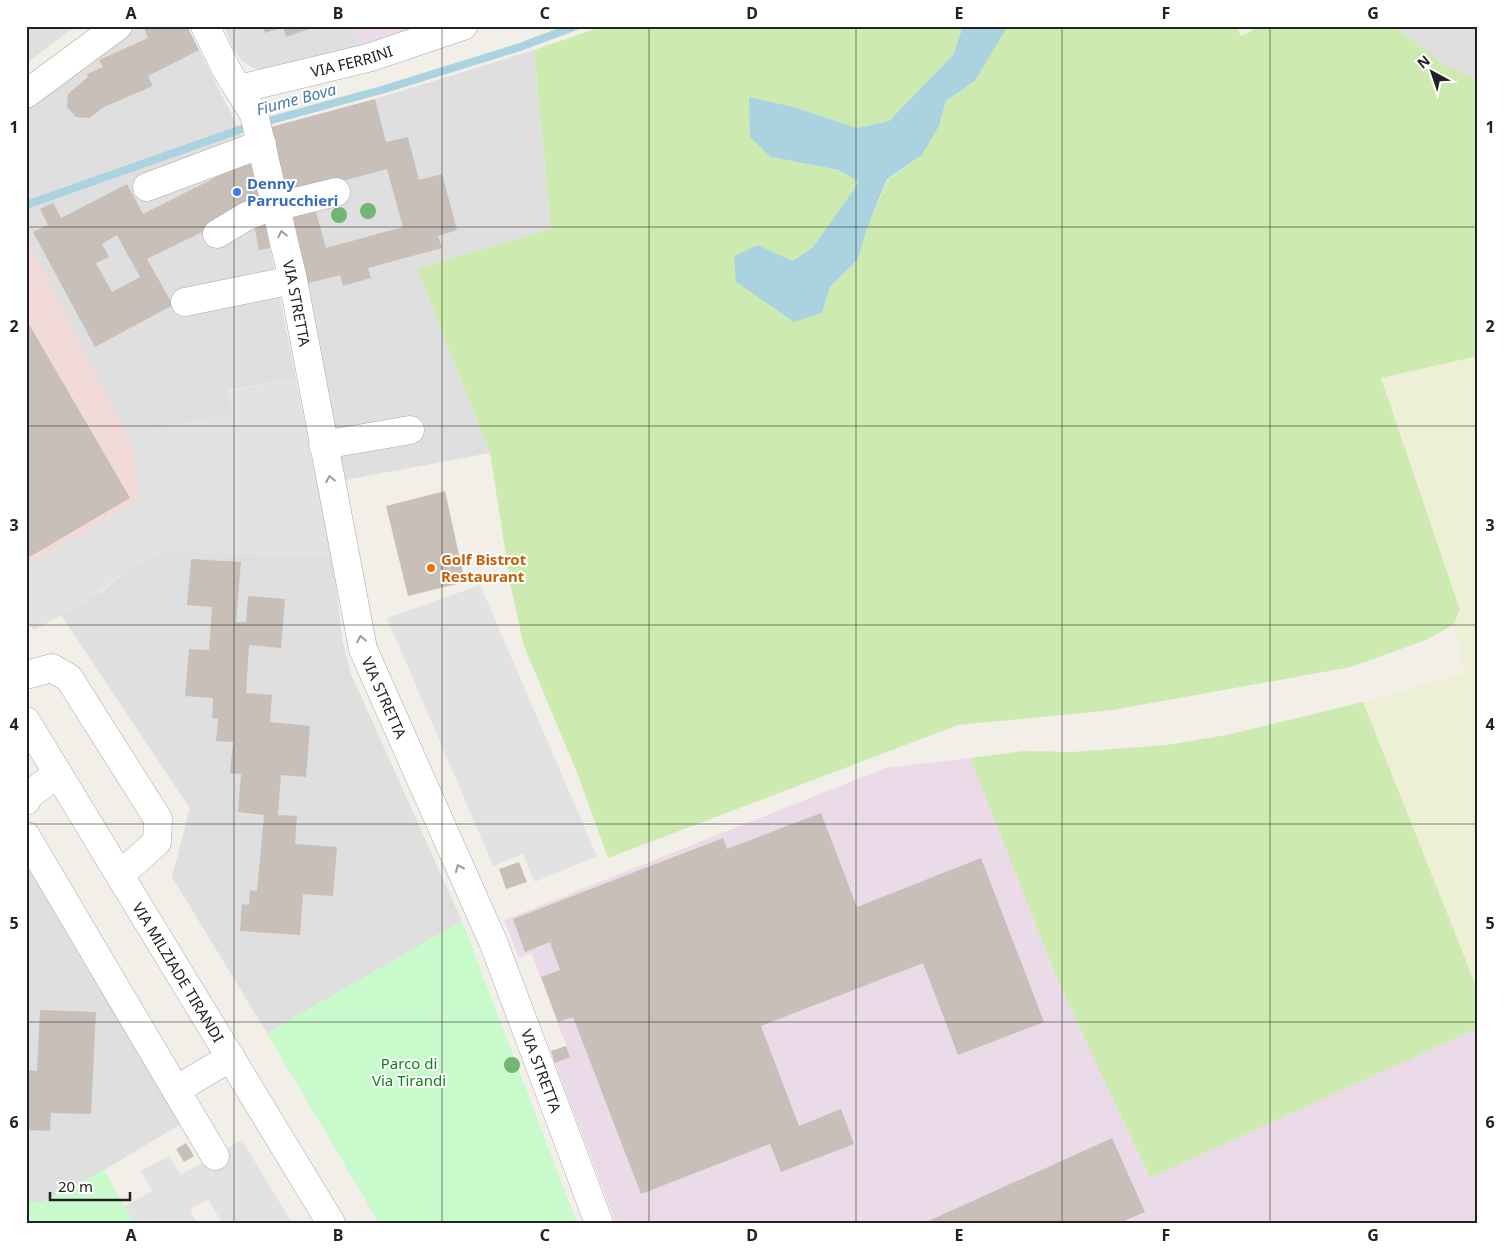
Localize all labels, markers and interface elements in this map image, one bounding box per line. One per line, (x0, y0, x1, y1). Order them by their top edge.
text: A (125, 2, 137, 24)
text: B (333, 2, 343, 24)
text: C (540, 2, 550, 24)
text: D (746, 2, 758, 24)
text: E (955, 2, 964, 24)
text: F (1162, 2, 1170, 24)
text: G (1367, 2, 1379, 24)
street label: VIA FERRINI (309, 40, 395, 81)
north arrow (1406, 48, 1456, 98)
text: N (1413, 51, 1434, 73)
water label: Fiume Bova (254, 78, 338, 120)
text: 1 (9, 116, 19, 138)
text: 1 (1485, 116, 1495, 138)
place label: Denny Parrucchieri (247, 173, 338, 210)
marker: Denny Parrucchieri (231, 186, 243, 198)
one-way arrow (278, 229, 288, 238)
street label: VIA STRETTA (279, 258, 315, 348)
text: 2 (9, 315, 19, 337)
text: 2 (1485, 315, 1495, 337)
one-way arrow (325, 475, 336, 484)
text: 3 (9, 514, 19, 536)
text: 3 (1485, 514, 1495, 536)
place label: Golf Bistrot Restaurant (441, 549, 527, 586)
marker: Golf Bistrot Restaurant (425, 562, 437, 574)
one-way arrow (356, 634, 366, 643)
street label: VIA STRETTA (358, 653, 412, 742)
text: 4 (9, 713, 19, 735)
text: 4 (1485, 713, 1495, 735)
one-way arrow (455, 864, 466, 873)
street label: VIA MILZIADE TIRANDI (128, 898, 229, 1046)
text: 5 (9, 912, 19, 934)
text: 5 (1485, 912, 1495, 934)
street label: VIA STRETTA (517, 1026, 567, 1115)
park label: Parco di Via Tirandi (372, 1053, 446, 1090)
text: 6 (9, 1111, 19, 1133)
text: 6 (1485, 1111, 1495, 1133)
scale bar (50, 1169, 130, 1201)
text: 20 m (58, 1176, 93, 1196)
text: A (125, 1224, 137, 1246)
text: B (333, 1224, 343, 1246)
text: C (540, 1224, 550, 1246)
text: D (746, 1224, 758, 1246)
text: E (955, 1224, 964, 1246)
text: F (1162, 1224, 1170, 1246)
text: G (1367, 1224, 1379, 1246)

